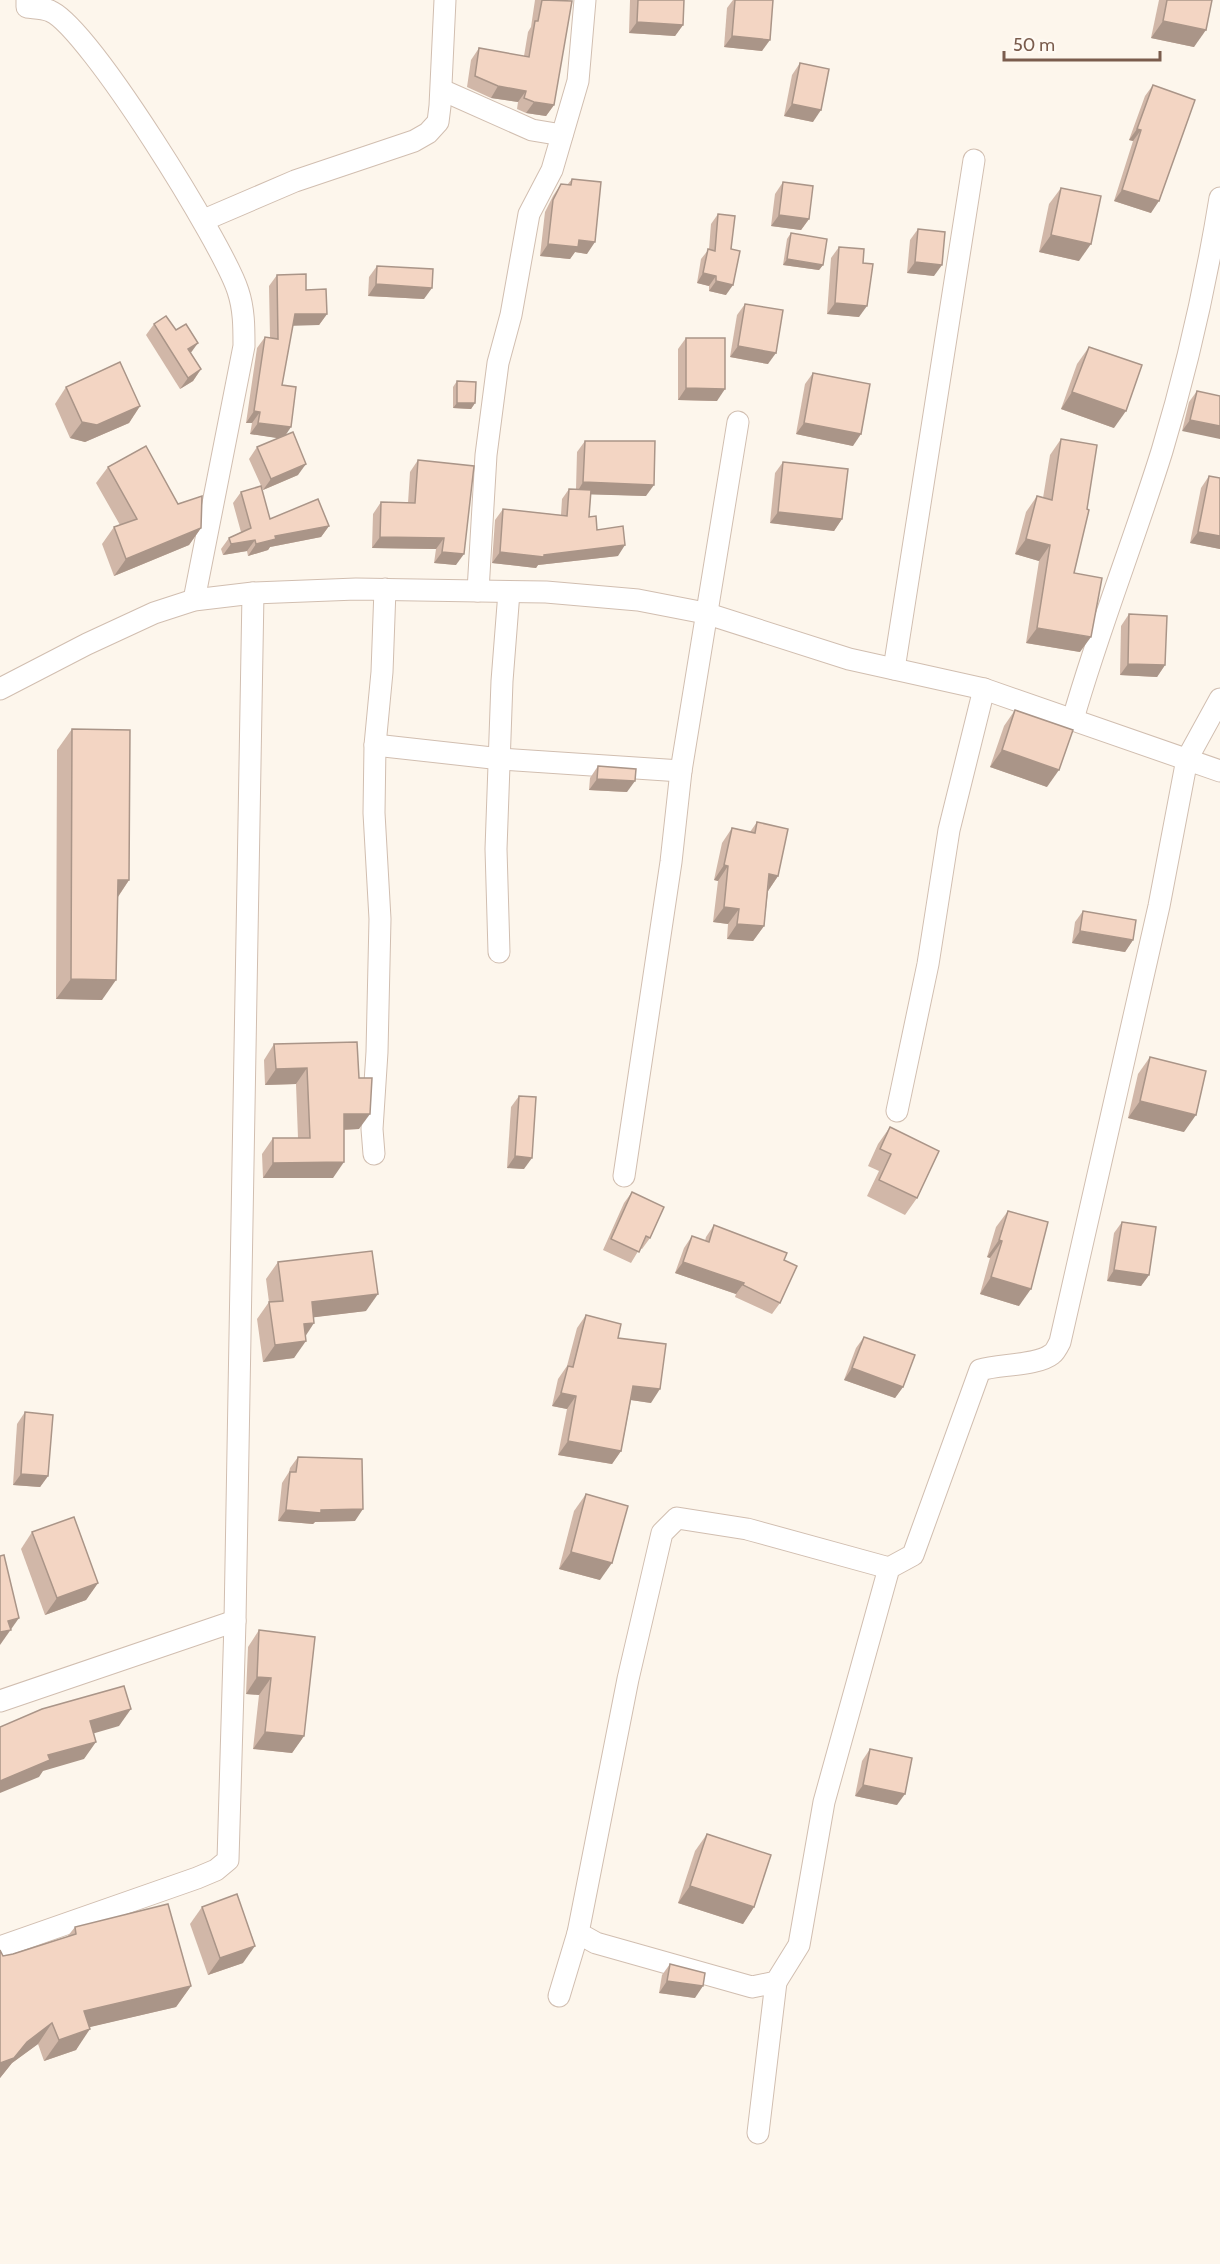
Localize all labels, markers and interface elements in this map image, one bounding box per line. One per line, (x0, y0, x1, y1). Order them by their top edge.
scale bar (1004, 24, 1160, 62)
text: 50 m (1013, 34, 1055, 56)

